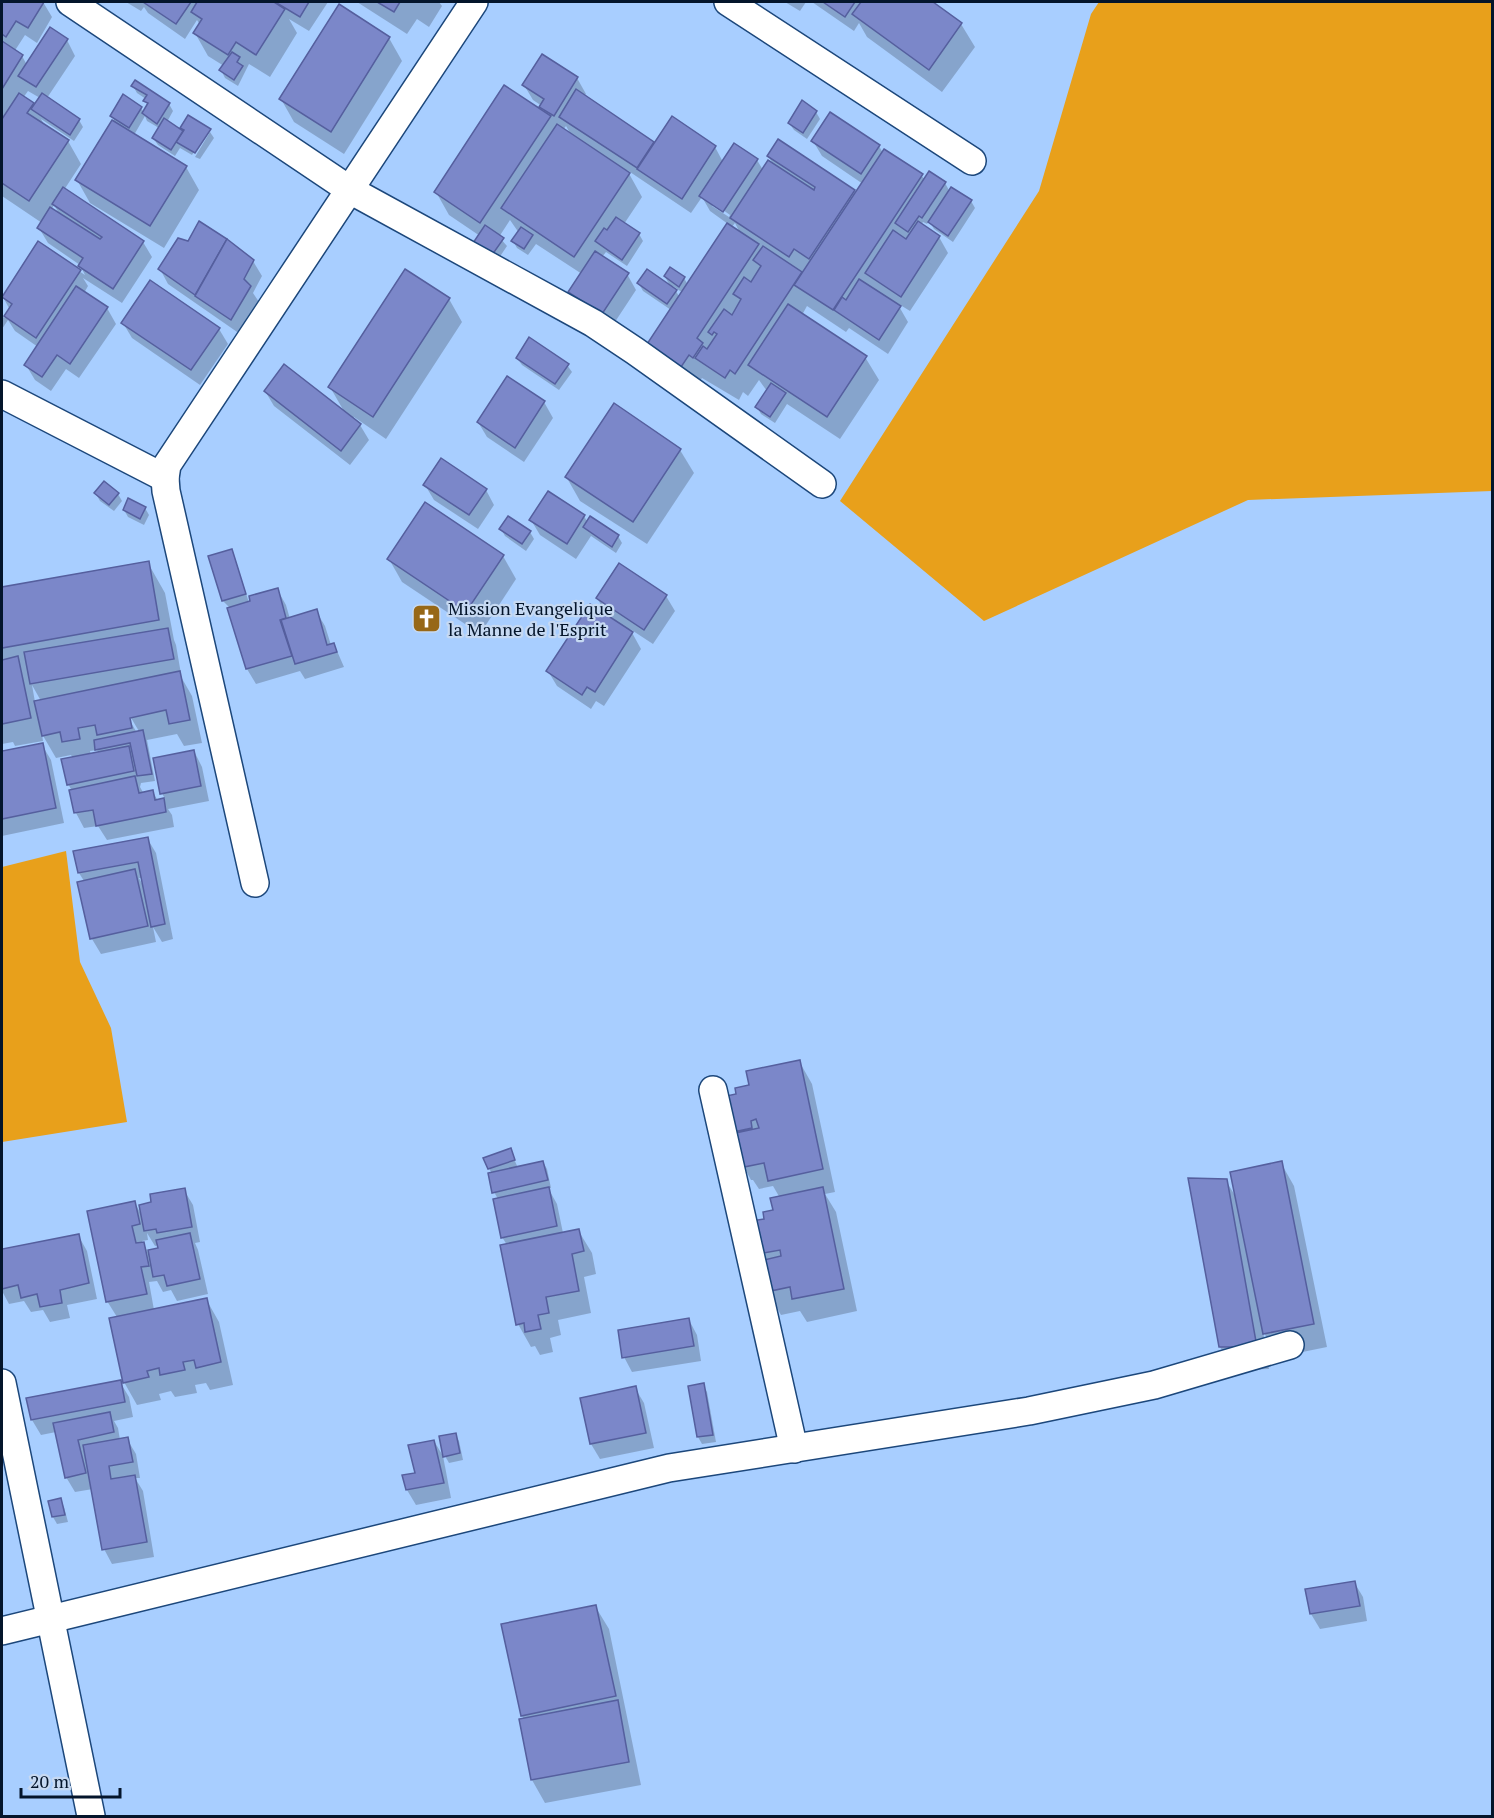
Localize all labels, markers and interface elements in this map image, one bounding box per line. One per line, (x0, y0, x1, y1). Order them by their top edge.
place label: Mission Evangelique la Manne de l'Esprit (448, 596, 613, 641)
church icon: Mission Evangelique la Manne de l'Esprit (411, 602, 443, 634)
scale bar (21, 1761, 120, 1799)
text: 20 m (30, 1769, 70, 1793)

